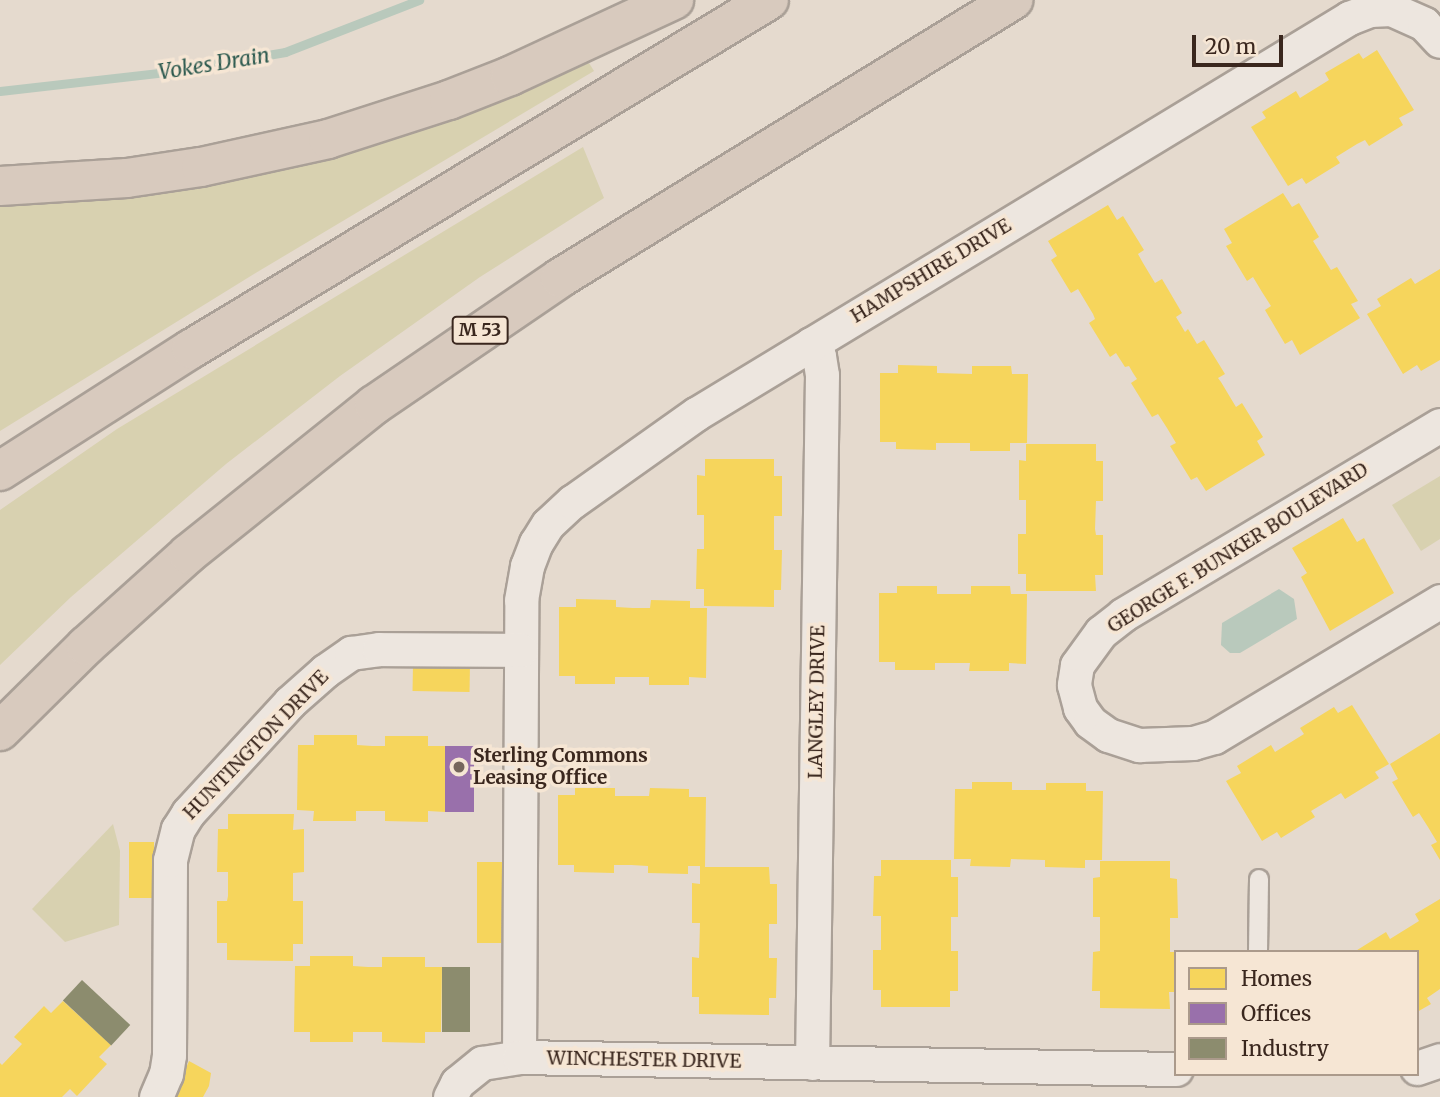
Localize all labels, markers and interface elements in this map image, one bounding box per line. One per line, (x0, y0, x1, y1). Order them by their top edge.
scale bar (1195, 21, 1286, 65)
text: 20 m (1205, 33, 1256, 60)
water label: Vokes Drain (157, 43, 271, 85)
street label: HAMPSHIRE DRIVE (847, 214, 1015, 328)
road number: M 53 (450, 316, 510, 344)
street label: GEORGE F. BUNKER BOULEVARD (1104, 458, 1372, 638)
street label: LANGLEY DRIVE (804, 625, 830, 779)
street label: HUNTINGTON DRIVE (179, 666, 333, 824)
place label: Sterling Commons Leasing Office (473, 745, 648, 789)
marker: Sterling Commons Leasing Office (451, 759, 467, 775)
legend (1174, 950, 1419, 1076)
text: Homes (1241, 965, 1312, 992)
text: Offices (1241, 1000, 1311, 1027)
text: Industry (1241, 1035, 1329, 1062)
street label: WINCHESTER DRIVE (547, 1047, 741, 1073)

